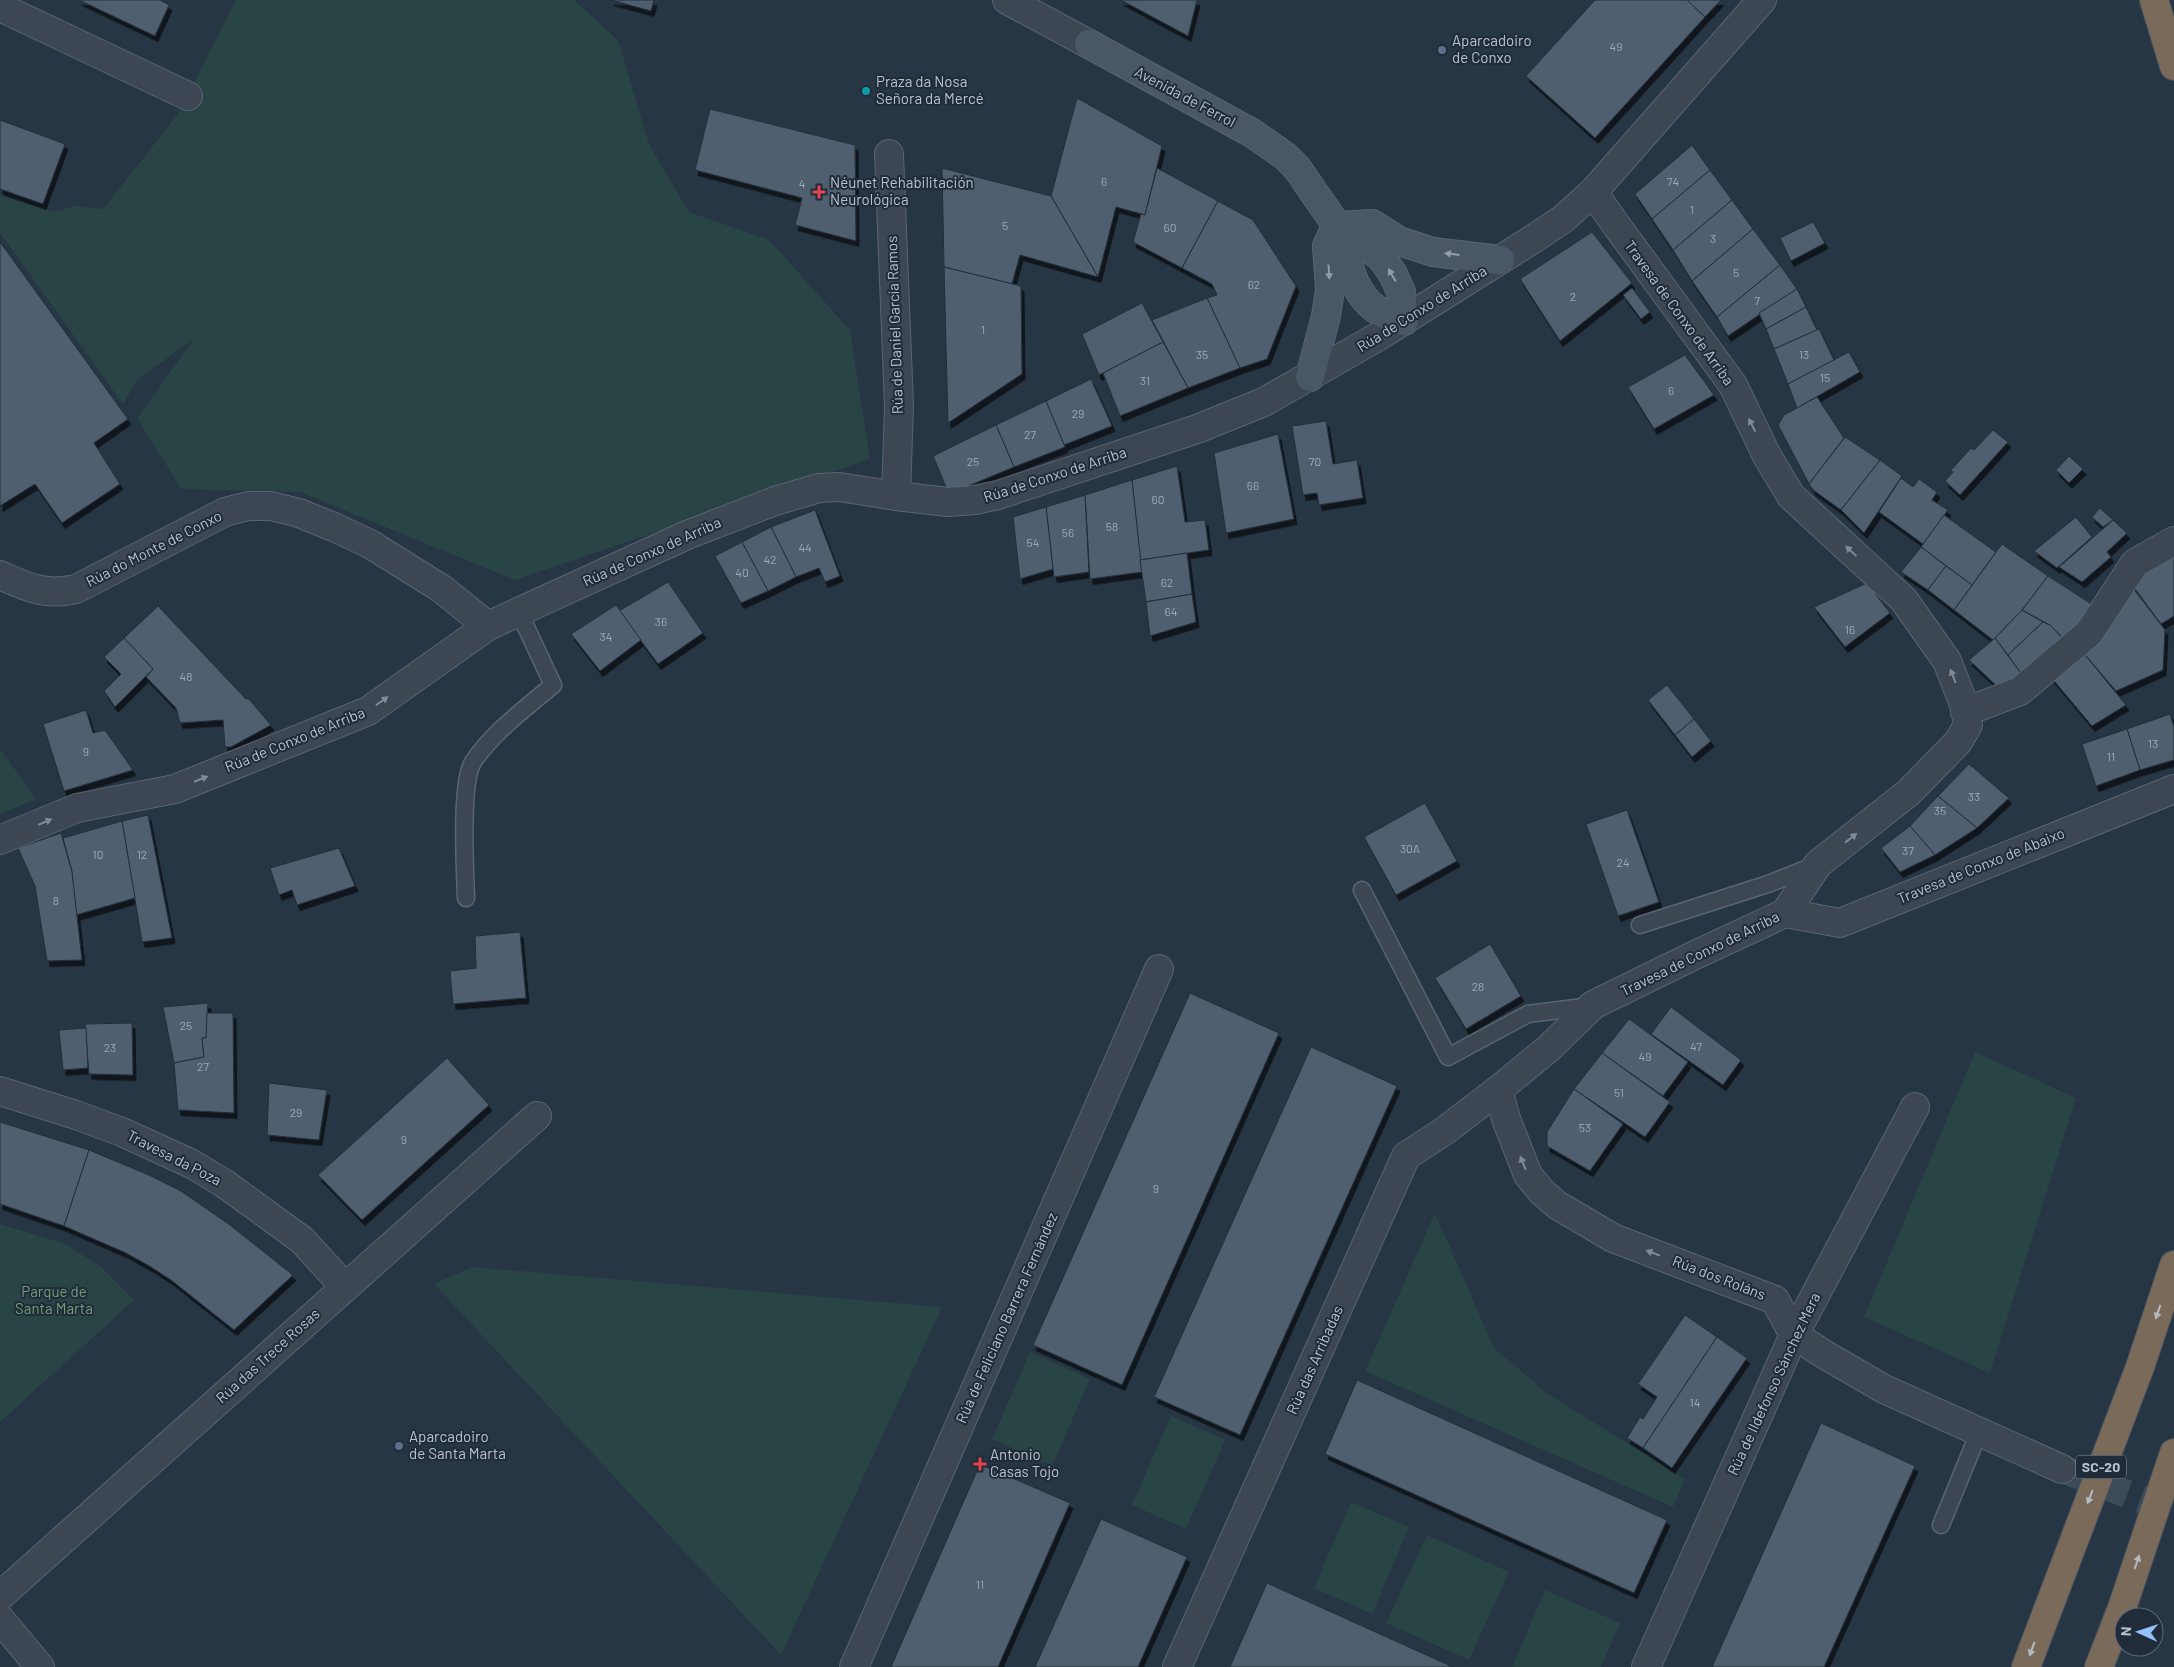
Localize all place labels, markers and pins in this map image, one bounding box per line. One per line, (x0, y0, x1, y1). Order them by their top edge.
place label: Aparcadoiro de Conxo (1452, 31, 1532, 66)
marker: Aparcadoiro de Conxo (1436, 44, 1448, 56)
place label: Praza da Nosa Señora da Mercé (876, 72, 984, 107)
marker: Praza da Nosa Señora da Mercé (860, 85, 872, 97)
place label: Néunet Rehabilitación Neurológica (830, 173, 974, 208)
marker: Néunet Rehabilitación Neurológica (812, 185, 826, 199)
place label: Aparcadoiro de Santa Marta (409, 1427, 506, 1462)
marker: Aparcadoiro de Santa Marta (393, 1440, 405, 1452)
place label: Antonio Casas Tojo (990, 1445, 1059, 1480)
marker: Antonio Casas Tojo (974, 1458, 986, 1470)

